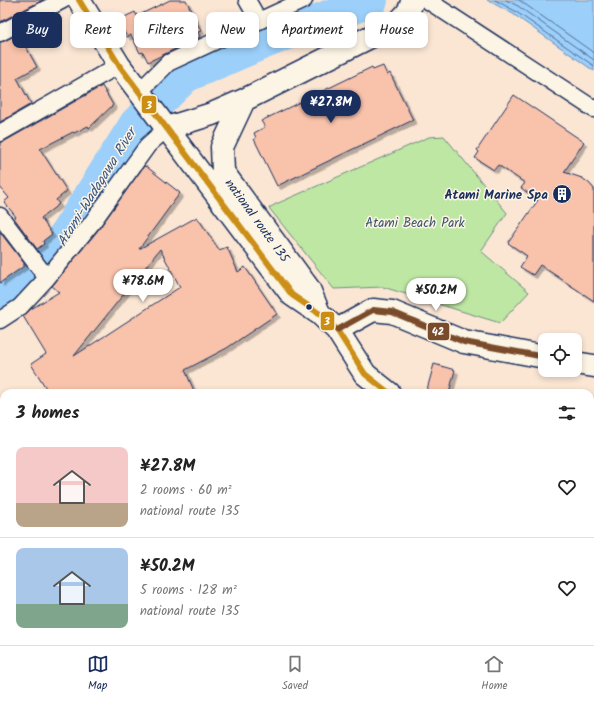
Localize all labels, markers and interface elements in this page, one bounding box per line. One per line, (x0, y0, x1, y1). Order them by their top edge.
chip: Buy (12, 12, 62, 48)
chip: Rent (70, 12, 126, 48)
chip: Filters (134, 12, 198, 48)
chip: New (206, 12, 259, 48)
chip: Apartment (267, 12, 357, 48)
chip: House (365, 12, 428, 48)
pin: ¥27.8M (298, 90, 364, 124)
text: ¥27.8M (310, 92, 352, 113)
line badge: 3 (141, 95, 157, 114)
text: 3 (145, 97, 152, 115)
water label: Atami-Wadagawa River (52, 121, 144, 251)
street label: national route 135 (219, 174, 295, 268)
building icon: Atami Marine Spa (551, 183, 573, 205)
place label: Atami Marine Spa (444, 185, 548, 206)
park label: Atami Beach Park (365, 213, 466, 234)
pin: ¥78.6M (110, 269, 176, 303)
text: ¥78.6M (122, 271, 164, 292)
pin: ¥50.2M (403, 278, 469, 312)
text: ¥50.2M (415, 280, 457, 301)
unlabelled marker (304, 302, 314, 312)
line badge: 3 (320, 311, 335, 331)
text: 3 (323, 313, 330, 331)
line badge: 42 (427, 322, 450, 341)
text: 42 (432, 323, 444, 341)
map controls (538, 333, 582, 377)
button: locate (538, 333, 582, 377)
text: 3 homes (16, 400, 79, 427)
icon: filters (556, 402, 578, 424)
text: ¥27.8M (140, 453, 195, 480)
icon: home (48, 463, 96, 511)
icon: heart (556, 476, 578, 498)
text: 2 rooms · 60 m² (140, 480, 232, 501)
text: national route 135 (140, 501, 240, 522)
text: ¥50.2M (140, 553, 195, 580)
icon: home (48, 564, 96, 612)
icon: heart (556, 577, 578, 599)
text: 5 rooms · 128 m² (140, 580, 237, 601)
text: national route 135 (140, 601, 240, 622)
tab: Map (87, 653, 109, 695)
tab: Saved (282, 653, 308, 695)
tab: Home (481, 653, 507, 695)

